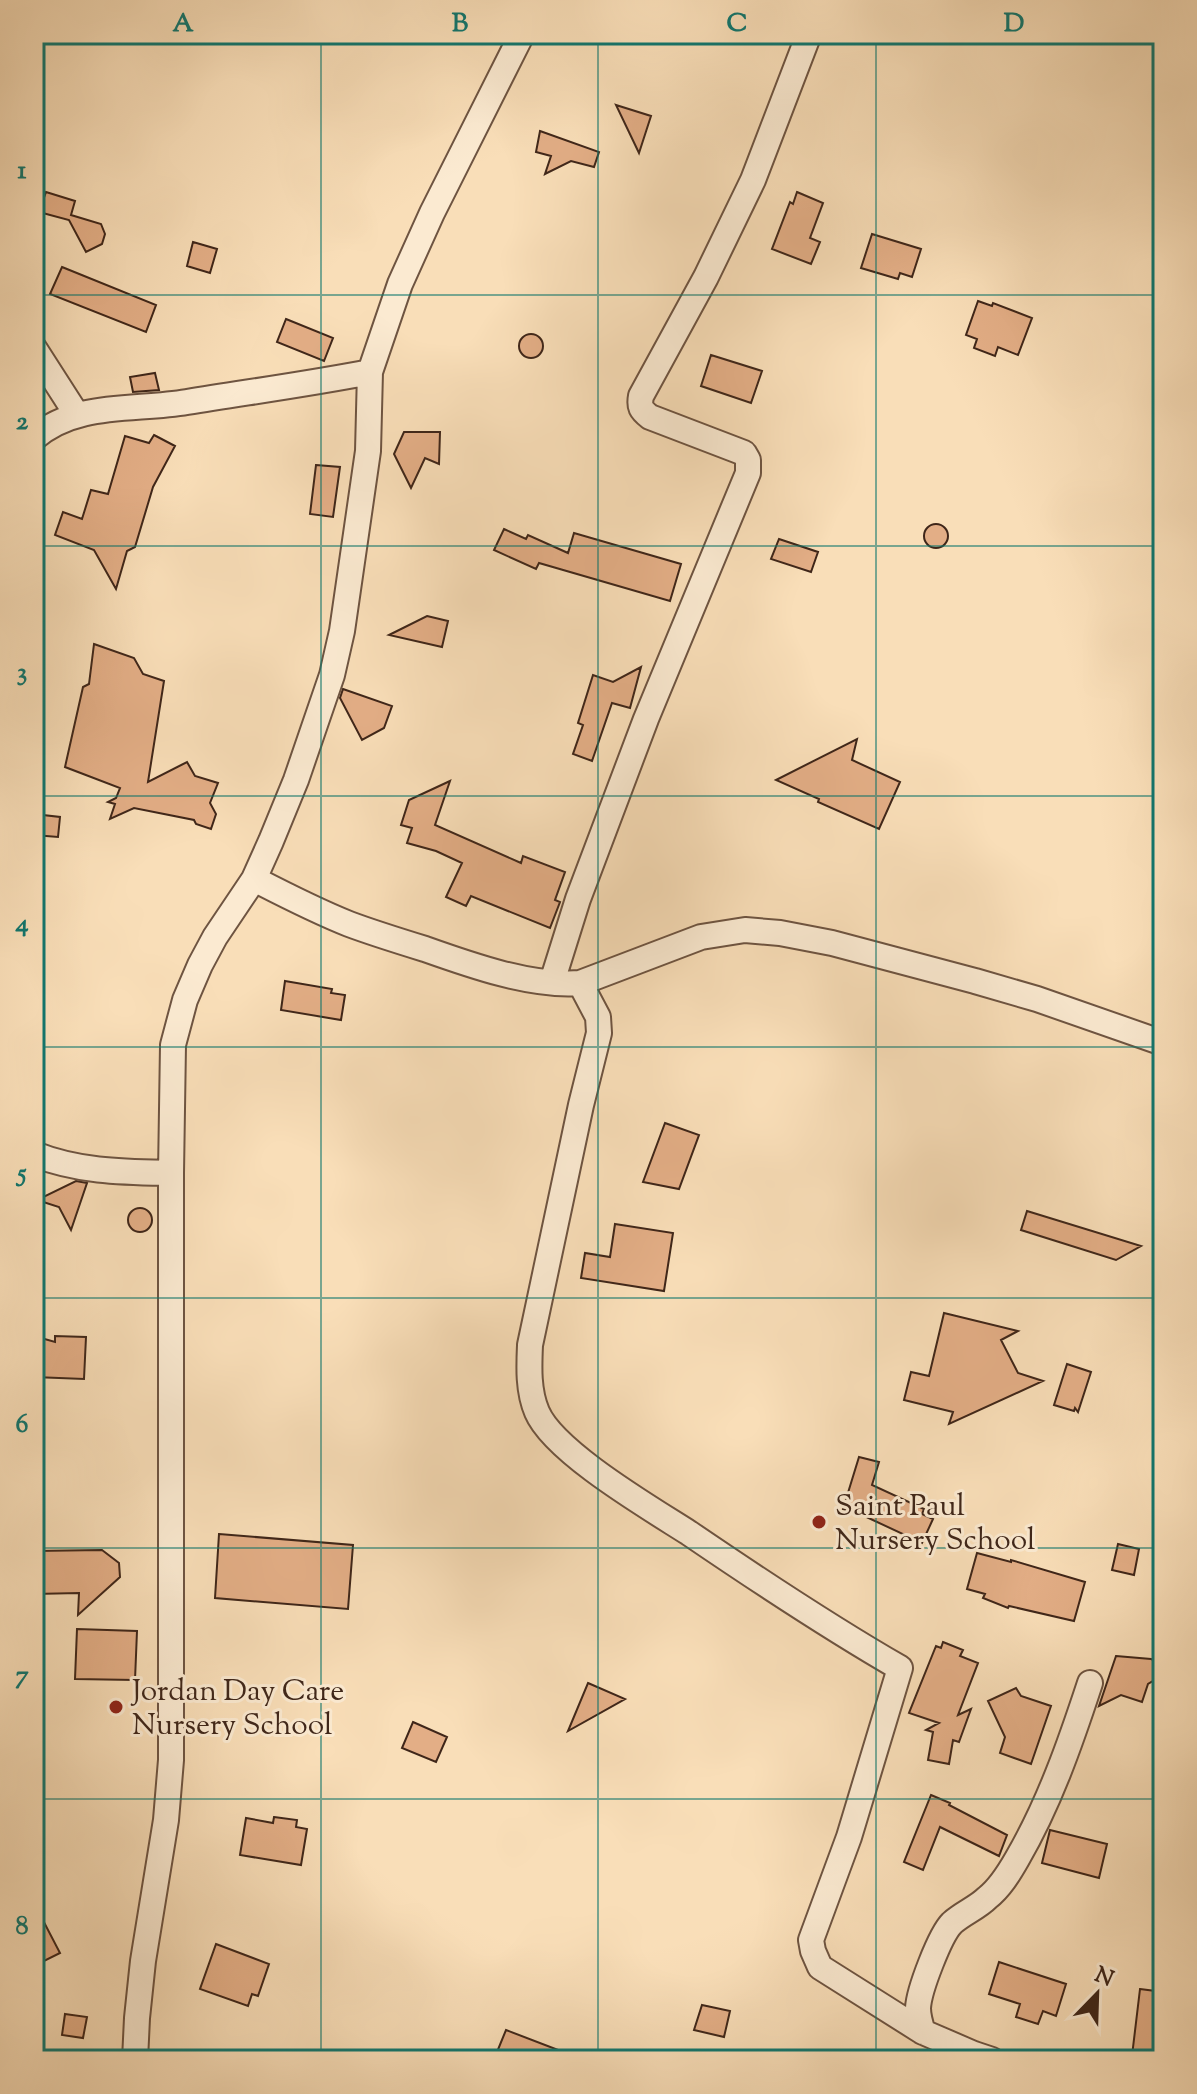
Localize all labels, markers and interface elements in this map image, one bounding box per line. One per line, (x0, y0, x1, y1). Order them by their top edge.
text: A (172, 6, 194, 43)
text: B (452, 6, 469, 43)
text: C (727, 6, 747, 43)
text: D (1004, 6, 1024, 43)
text: 1 (18, 153, 27, 190)
text: 2 (16, 404, 29, 441)
text: 3 (17, 655, 27, 692)
text: 4 (14, 906, 29, 943)
text: 5 (16, 1156, 27, 1193)
text: 6 (16, 1407, 29, 1444)
place label: Saint Paul Nursery School (835, 1486, 1035, 1563)
marker: Saint Paul Nursery School (810, 1513, 828, 1531)
text: 7 (15, 1658, 29, 1695)
place label: Jordan Day Care Nursery School (130, 1671, 344, 1748)
marker: Jordan Day Care Nursery School (107, 1698, 125, 1716)
text: 8 (15, 1909, 29, 1946)
north arrow (1057, 1954, 1137, 2034)
text: N (1089, 1960, 1118, 1997)

